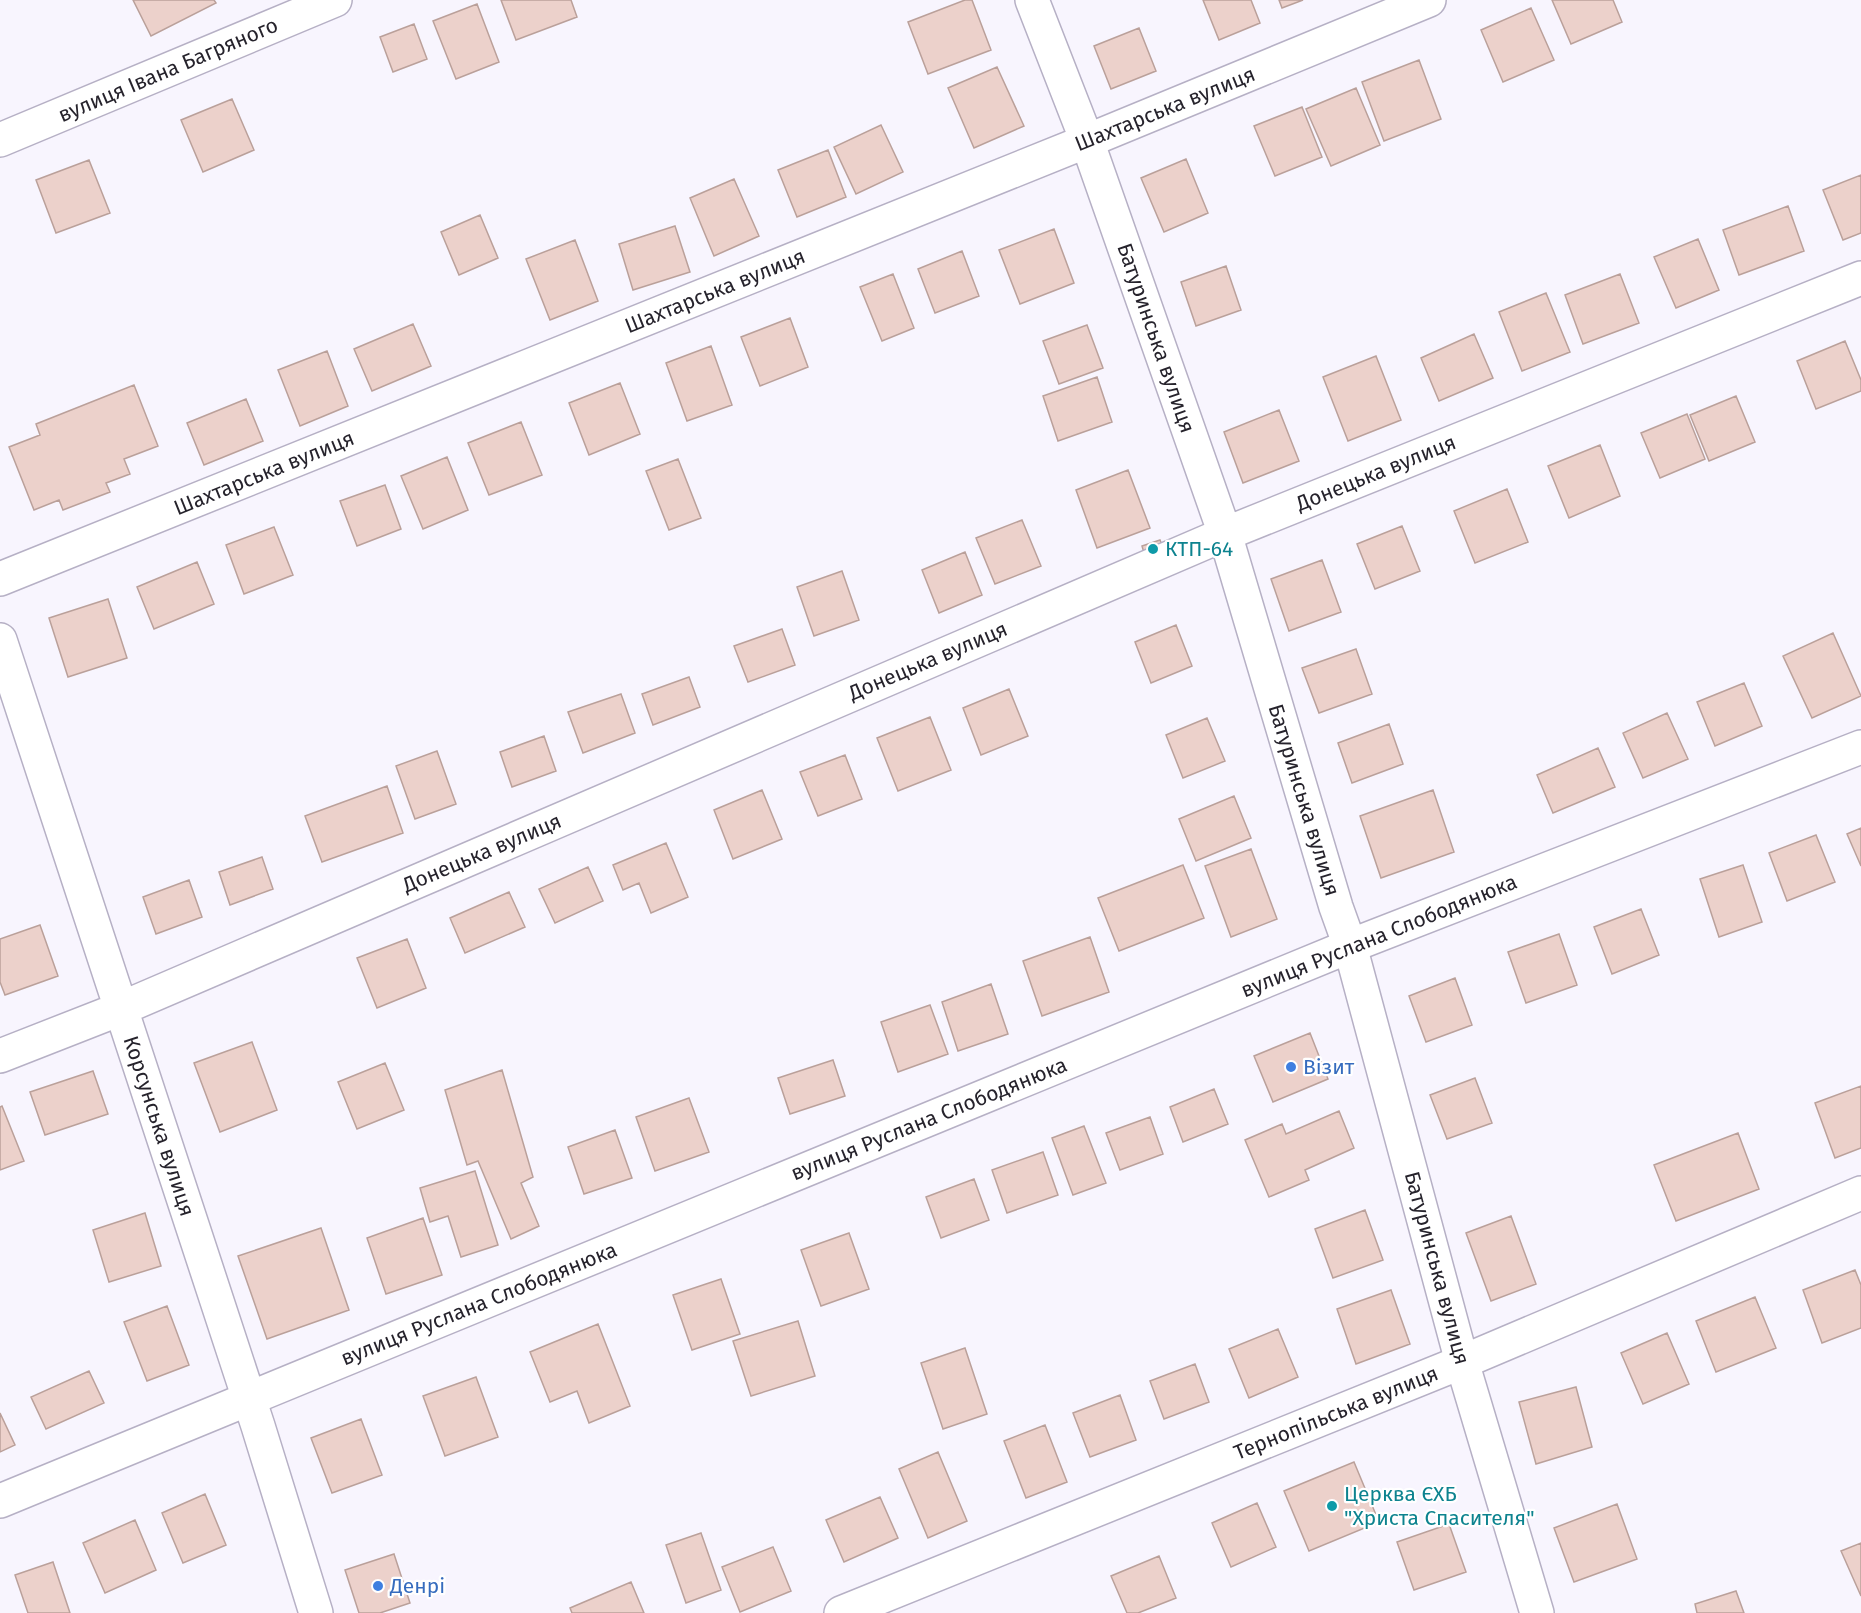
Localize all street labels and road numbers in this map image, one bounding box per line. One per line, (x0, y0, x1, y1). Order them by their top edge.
street label: вулиця Івана Багряного (54, 12, 282, 128)
street label: Шахтарська вулиця (1071, 61, 1259, 157)
street label: Батуринська вулиця (1111, 240, 1201, 436)
street label: Шахтарська вулиця (621, 243, 809, 339)
street label: Шахтарська вулиця (170, 425, 358, 521)
street label: Донецька вулиця (1291, 429, 1460, 517)
street label: Донецька вулиця (844, 616, 1011, 707)
street label: Батуринська вулиця (1262, 701, 1346, 899)
street label: Донецька вулиця (398, 808, 565, 899)
street label: вулиця Руслана Слободянюка (1237, 869, 1521, 1003)
street label: Корсунська вулиця (118, 1032, 200, 1220)
street label: вулиця Руслана Слободянюка (787, 1052, 1071, 1186)
street label: Батуринська вулиця (1399, 1168, 1475, 1368)
street label: вулиця Руслана Слободянюка (337, 1237, 621, 1371)
street label: Тернопільська вулиця (1230, 1360, 1442, 1466)

